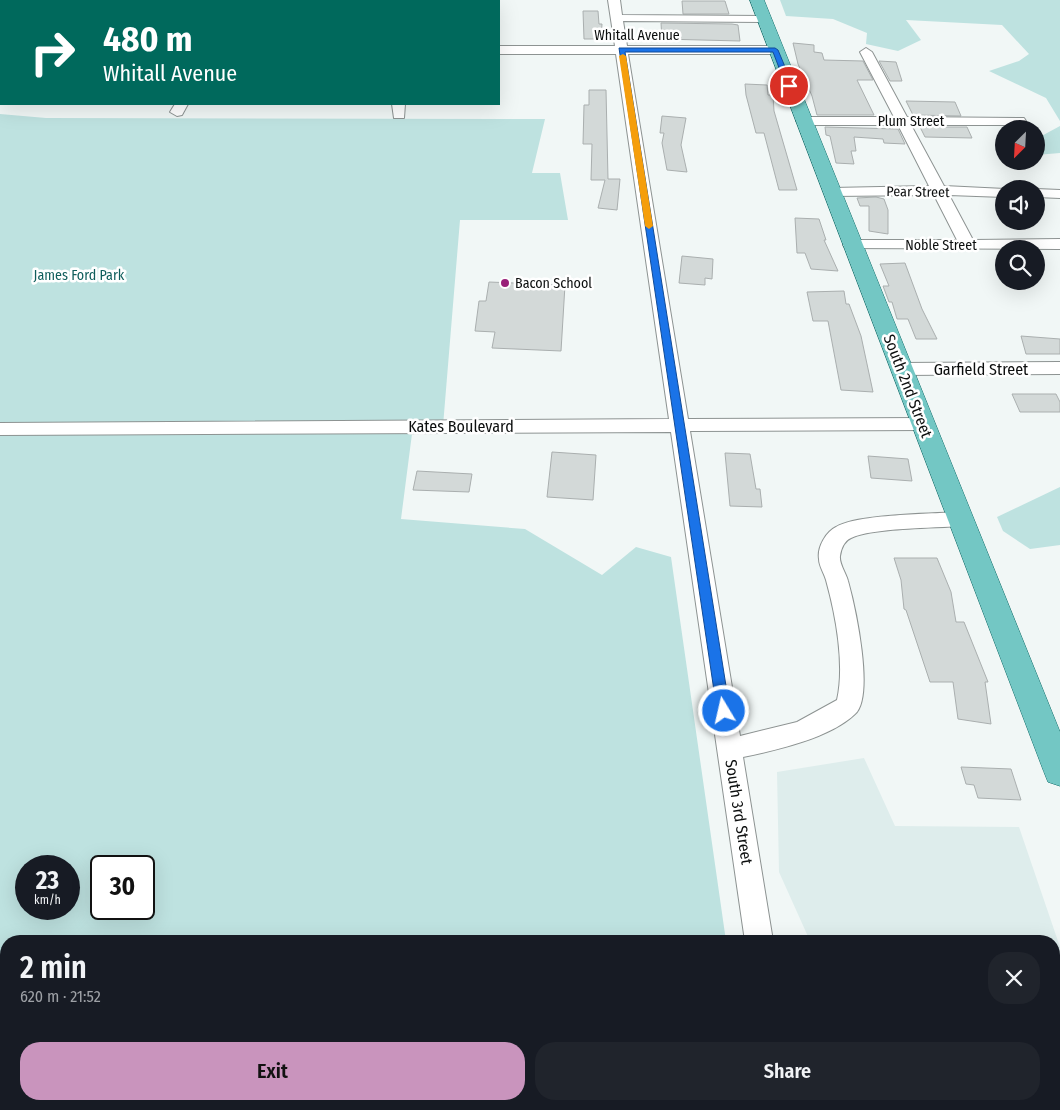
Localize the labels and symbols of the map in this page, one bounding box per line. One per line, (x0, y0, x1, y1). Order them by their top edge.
street label: Whitall Avenue (594, 27, 680, 44)
pin (768, 65, 810, 107)
street label: Plum Street (878, 113, 945, 130)
north arrow (995, 120, 1045, 170)
street label: Pear Street (886, 183, 950, 201)
street label: Noble Street (905, 237, 977, 254)
park label: James Ford Park (34, 267, 125, 284)
place label: Bacon School (515, 275, 592, 292)
marker: Bacon School (499, 277, 511, 289)
street label: South 2nd Street (880, 332, 937, 441)
street label: Garfield Street (934, 360, 1029, 379)
street label: Kates Boulevard (408, 417, 514, 436)
position arrow (697, 684, 749, 736)
street label: South 3rd Street (721, 758, 757, 867)
speed limit sign: 30 (90, 855, 155, 920)

